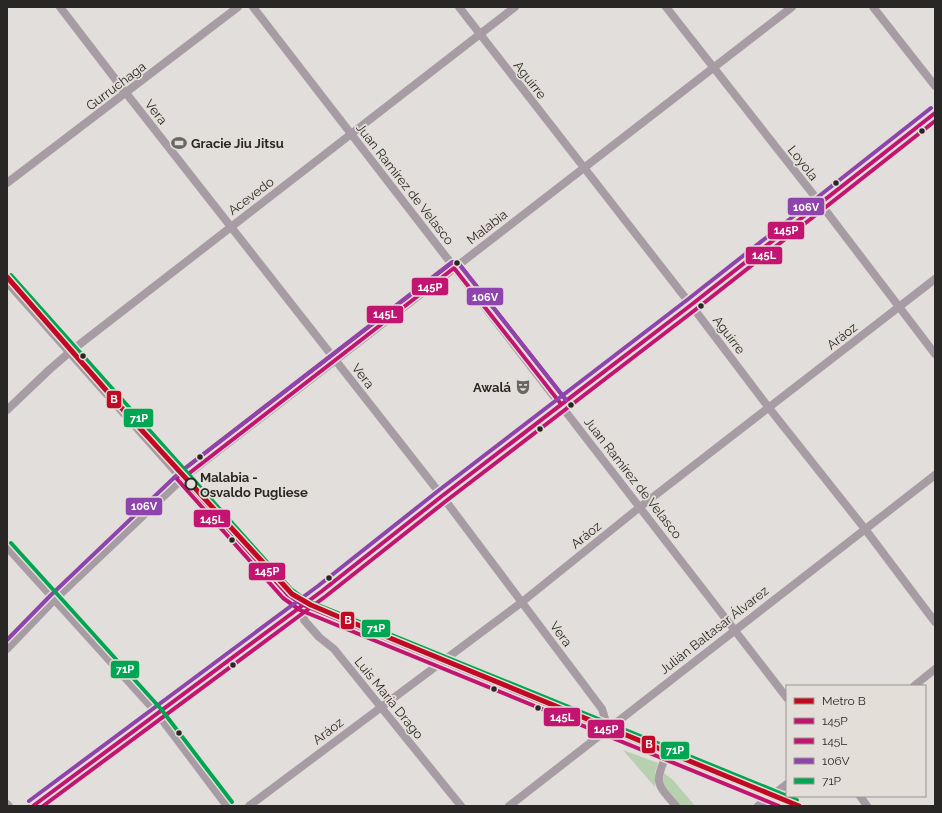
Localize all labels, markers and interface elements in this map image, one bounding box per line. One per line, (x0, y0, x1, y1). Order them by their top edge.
street label: Aguirre (511, 58, 550, 102)
street label: Gurruchaga (83, 59, 149, 113)
street label: Vera (142, 97, 170, 127)
street label: Juan Ramírez de Velasco (353, 120, 457, 248)
unlabelled marker (917, 126, 927, 136)
sports icon: Gracie Jiu Jitsu (170, 134, 188, 152)
place label: Gracie Jiu Jitsu (191, 136, 284, 151)
street label: Loyola (785, 143, 821, 183)
street label: Acevedo (225, 174, 277, 218)
unlabelled marker (831, 178, 841, 188)
line badge: 106V (787, 197, 825, 216)
text: 106V (793, 201, 820, 214)
street label: Malabia (464, 207, 510, 247)
line badge: 145P (767, 221, 805, 240)
text: 145P (774, 224, 798, 237)
line badge: 145L (745, 246, 783, 265)
text: 145L (752, 249, 777, 262)
unlabelled marker (452, 258, 462, 268)
line badge: 145P (411, 277, 449, 296)
text: 145P (418, 281, 442, 294)
line badge: 106V (466, 287, 504, 306)
text: 106V (472, 291, 499, 304)
unlabelled marker (696, 301, 706, 311)
line badge: 145L (366, 305, 404, 324)
text: 145L (373, 308, 398, 321)
street label: Aguirre (710, 313, 748, 357)
street label: Aráoz (824, 319, 860, 353)
unlabelled marker (78, 351, 88, 361)
street label: Vera (349, 361, 377, 391)
theatre icon: Awalá (514, 378, 532, 396)
place label: Awalá (473, 380, 512, 395)
line badge: B (106, 390, 122, 409)
text: B (110, 393, 118, 406)
unlabelled marker (566, 400, 576, 410)
line badge: 71P (123, 408, 154, 428)
text: 71P (130, 412, 148, 425)
street label: Juan Ramírez de Velasco (581, 414, 685, 542)
unlabelled marker (535, 424, 545, 434)
unlabelled marker (195, 452, 205, 462)
place label: Malabia - Osvaldo Pugliese (200, 470, 308, 500)
marker: Malabia - Osvaldo Pugliese (184, 477, 198, 491)
line badge: 106V (125, 497, 163, 516)
text: 106V (131, 500, 158, 513)
line badge: 145L (193, 509, 231, 528)
text: 145L (200, 513, 225, 526)
street label: Aráoz (568, 518, 604, 552)
unlabelled marker (227, 535, 237, 545)
line badge: 145P (248, 562, 286, 581)
text: 145P (255, 565, 279, 578)
unlabelled marker (324, 573, 334, 583)
street label: Julián Baltasar Álvarez (657, 583, 771, 677)
line badge: B (340, 611, 355, 630)
text: B (344, 614, 352, 627)
line badge: 71P (361, 619, 391, 638)
street label: Vera (547, 619, 575, 649)
text: 71P (367, 622, 385, 635)
street label: Luis María Drago (352, 654, 427, 742)
line badge: 71P (110, 660, 140, 679)
unlabelled marker (228, 660, 238, 670)
text: 71P (116, 663, 134, 676)
unlabelled marker (489, 684, 499, 694)
legend (786, 685, 926, 797)
text: Metro B (822, 694, 866, 708)
unlabelled marker (533, 703, 543, 713)
line badge: 145L (543, 707, 581, 727)
text: 145L (550, 711, 575, 724)
text: 145P (822, 714, 848, 728)
street label: Aráoz (310, 715, 346, 747)
line badge: 145P (587, 719, 625, 739)
text: 145P (594, 723, 618, 736)
unlabelled marker (174, 728, 184, 738)
text: 145L (822, 734, 847, 748)
line badge: B (641, 735, 656, 754)
text: B (645, 738, 653, 751)
line badge: 71P (660, 741, 690, 760)
text: 71P (666, 744, 684, 757)
text: 106V (822, 754, 850, 768)
text: 71P (822, 774, 842, 788)

